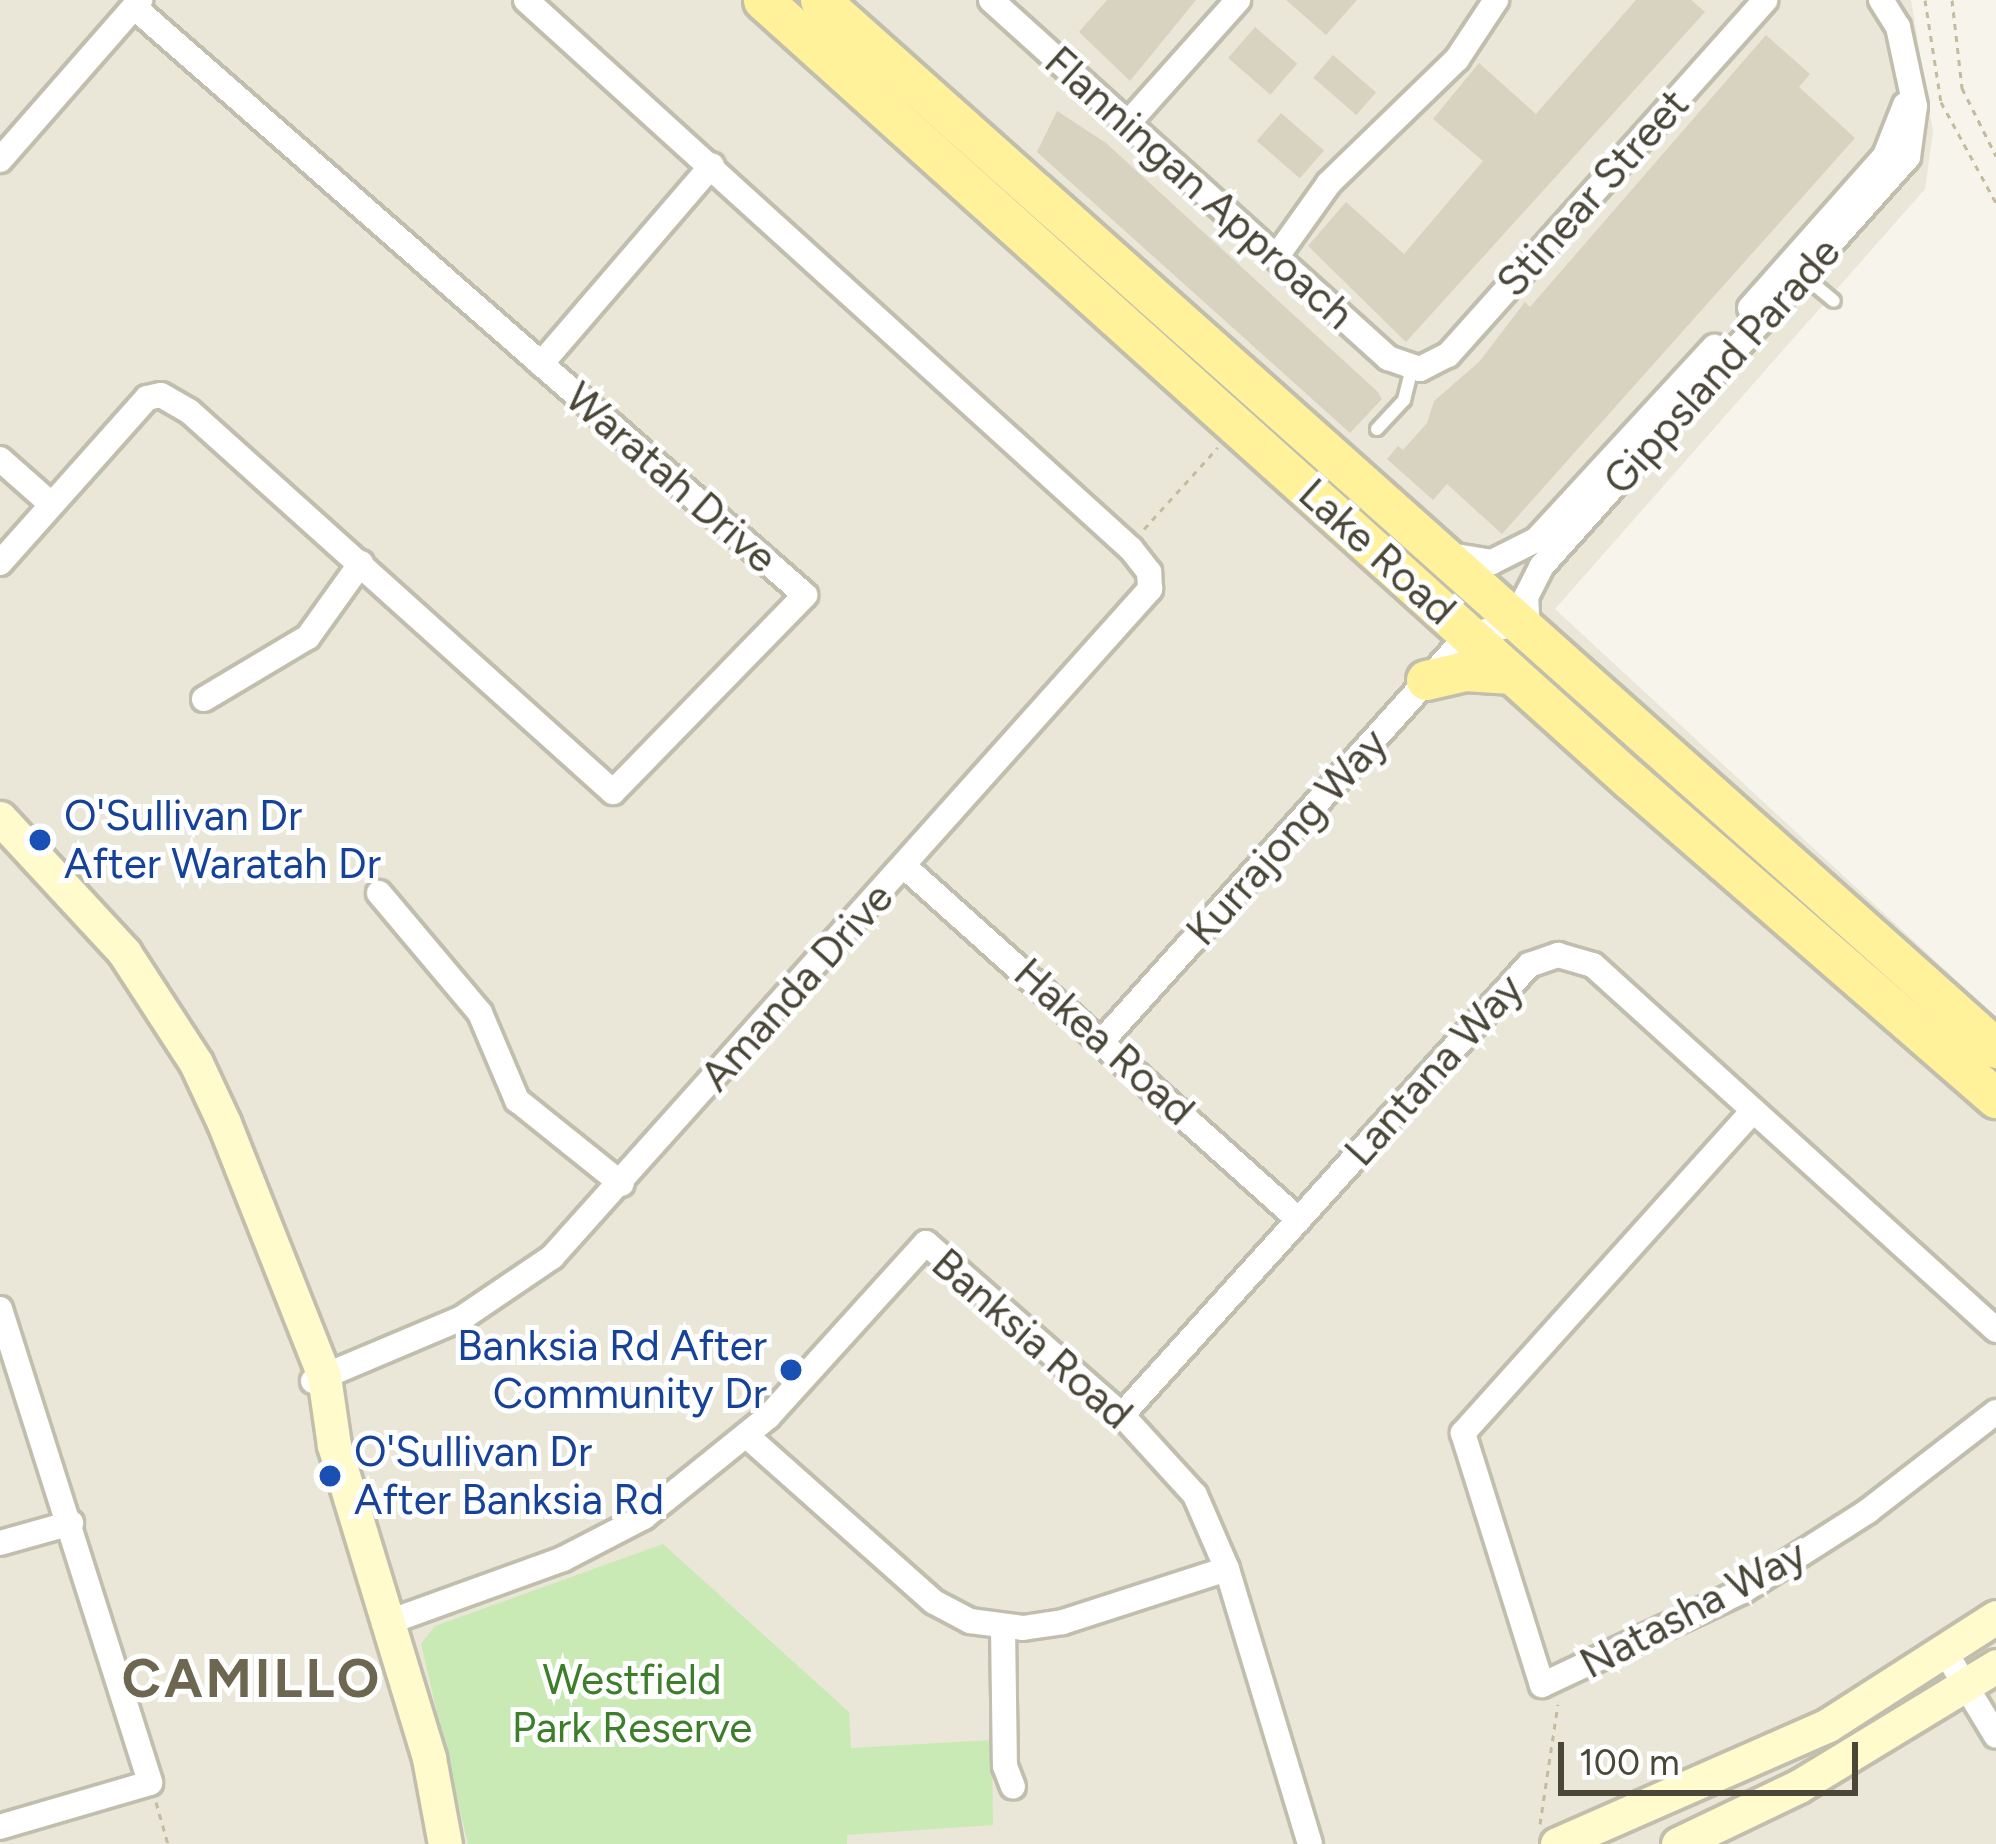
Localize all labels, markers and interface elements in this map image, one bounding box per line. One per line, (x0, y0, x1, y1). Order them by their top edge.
street label: Flanningan Approach (1034, 36, 1364, 340)
street label: Stinear Street (1487, 79, 1699, 307)
street label: Gippsland Parade (1593, 227, 1851, 505)
street label: Waratah Drive (555, 372, 787, 584)
street label: Lake Road (1288, 469, 1466, 635)
street label: Kurrajong Way (1176, 718, 1398, 956)
place label: O'Sullivan Dr After Waratah Dr (64, 791, 381, 890)
marker: O'Sullivan Dr After Waratah Dr (27, 827, 53, 853)
street label: Amanda Drive (690, 873, 904, 1101)
street label: Hakea Road (1004, 948, 1204, 1136)
street label: Lantana Way (1335, 964, 1533, 1176)
street label: Banksia Road (922, 1238, 1142, 1440)
place label: Banksia Rd After Community Dr (457, 1321, 767, 1420)
marker: Banksia Rd After Community Dr (778, 1357, 804, 1383)
place label: O'Sullivan Dr After Banksia Rd (354, 1427, 664, 1526)
marker: O'Sullivan Dr After Banksia Rd (317, 1463, 343, 1489)
street label: Natasha Way (1572, 1529, 1814, 1689)
district label: CAMILLO (122, 1647, 382, 1711)
park label: Westfield Park Reserve (512, 1655, 752, 1754)
scale bar (1564, 1718, 1864, 1792)
text: 100 m (1579, 1741, 1680, 1784)

